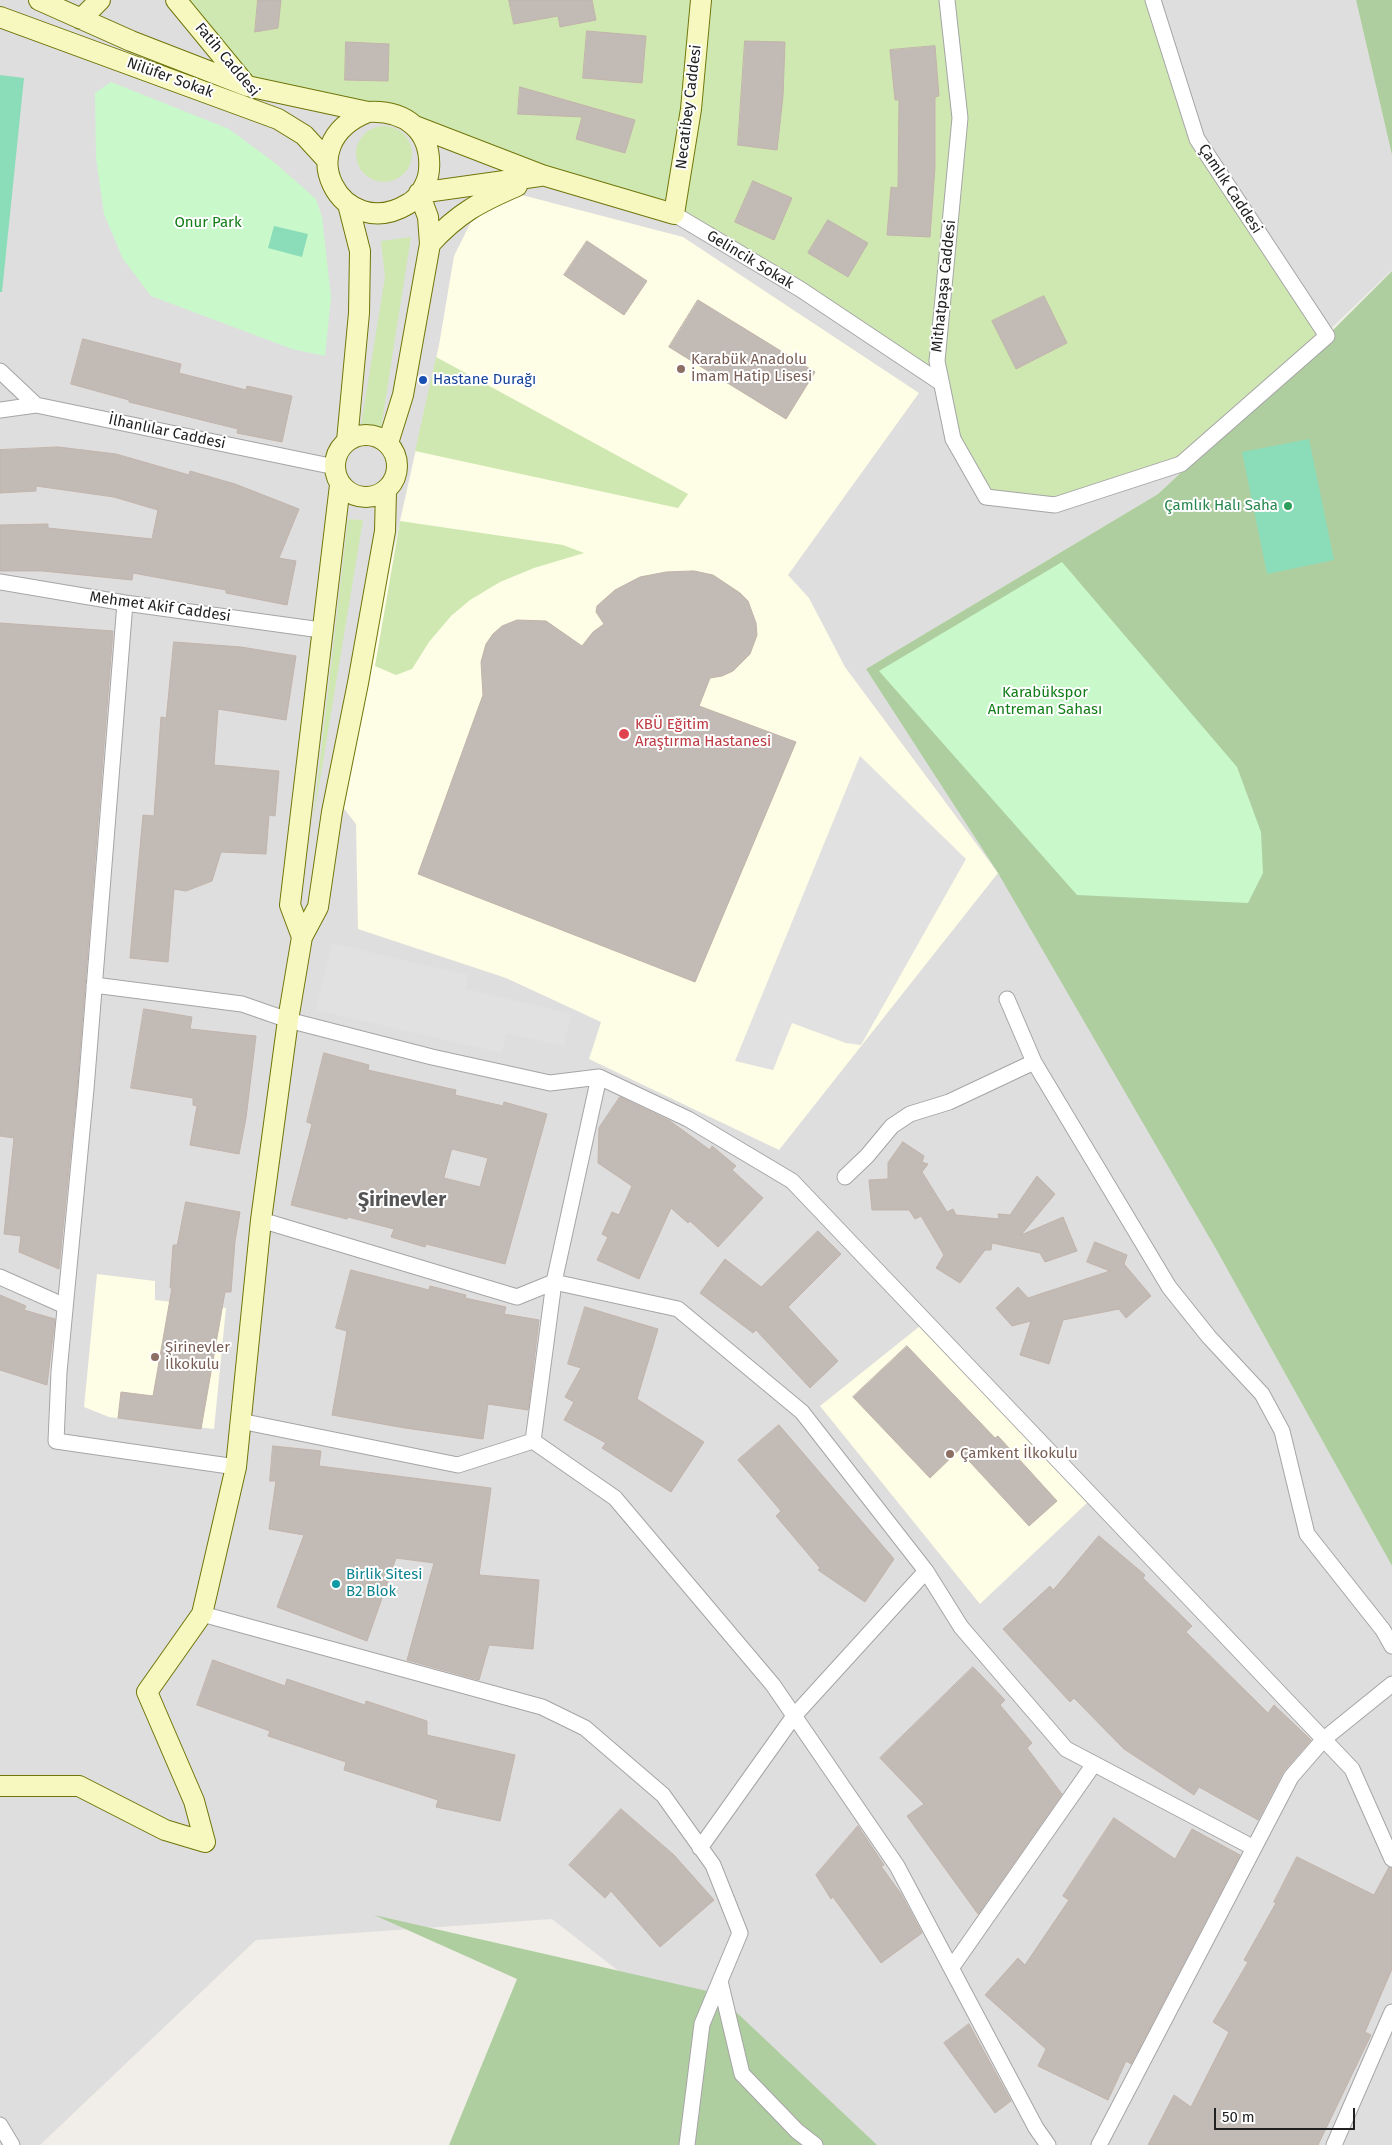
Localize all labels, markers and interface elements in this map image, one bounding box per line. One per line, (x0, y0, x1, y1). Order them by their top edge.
street label: Fatih Caddesi (191, 19, 263, 101)
street label: Necatibey Caddesi (672, 44, 706, 170)
street label: Nilüfer Sokak (124, 54, 216, 102)
street label: Çamlık Caddesi (1194, 141, 1266, 237)
park label: Onur Park (174, 214, 242, 232)
street label: Mithatpaşa Caddesi (928, 219, 960, 353)
street label: Gelincik Sokak (703, 227, 797, 293)
place label: Karabük Anadolu İmam Hatip Lisesi (691, 351, 812, 386)
marker: Karabük Anadolu İmam Hatip Lisesi (675, 363, 687, 375)
place label: Hastane Durağı (433, 371, 536, 389)
marker: Hastane Durağı (417, 374, 429, 386)
street label: İlhanlılar Caddesi (107, 411, 227, 453)
place label: Çamlık Halı Saha (1164, 497, 1278, 515)
marker: Çamlık Halı Saha (1282, 500, 1294, 512)
street label: Mehmet Akif Caddesi (88, 588, 232, 626)
park label: Karabükspor Antreman Sahası (988, 684, 1102, 719)
place label: KBÜ Eğitim Araştırma Hastanesi (635, 716, 771, 751)
marker: KBÜ Eğitim Araştırma Hastanesi (617, 727, 631, 741)
district label: Şirinevler (358, 1188, 446, 1212)
place label: Şirinevler İlkokulu (165, 1339, 230, 1374)
marker: Şirinevler İlkokulu (149, 1351, 161, 1363)
place label: Çamkent İlkokulu (960, 1445, 1078, 1463)
marker: Çamkent İlkokulu (944, 1448, 956, 1460)
place label: Birlik Sitesi B2 Blok (346, 1566, 422, 1601)
marker: Birlik Sitesi B2 Blok (330, 1578, 342, 1590)
scale bar (1217, 2098, 1358, 2130)
text: 50 m (1222, 2108, 1255, 2126)

